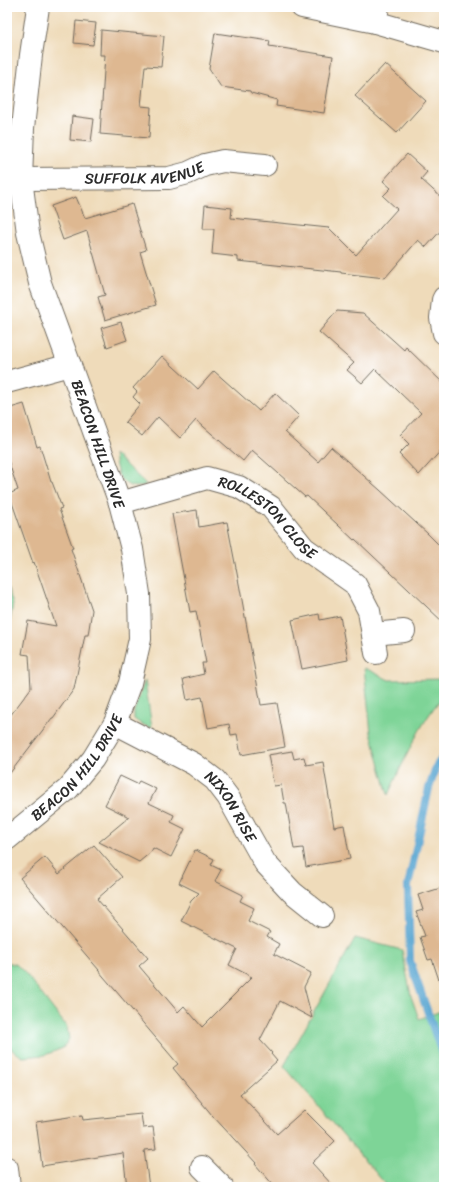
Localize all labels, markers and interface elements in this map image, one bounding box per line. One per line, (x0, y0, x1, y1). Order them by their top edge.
street label: SUFFOLK AVENUE (84, 153, 210, 192)
street label: BEACON HILL DRIVE (64, 376, 133, 513)
street label: ROLLESTON CLOSE (215, 469, 324, 567)
street label: BEACON HILL DRIVE (25, 709, 131, 828)
street label: NIXON RISE (199, 763, 265, 849)

